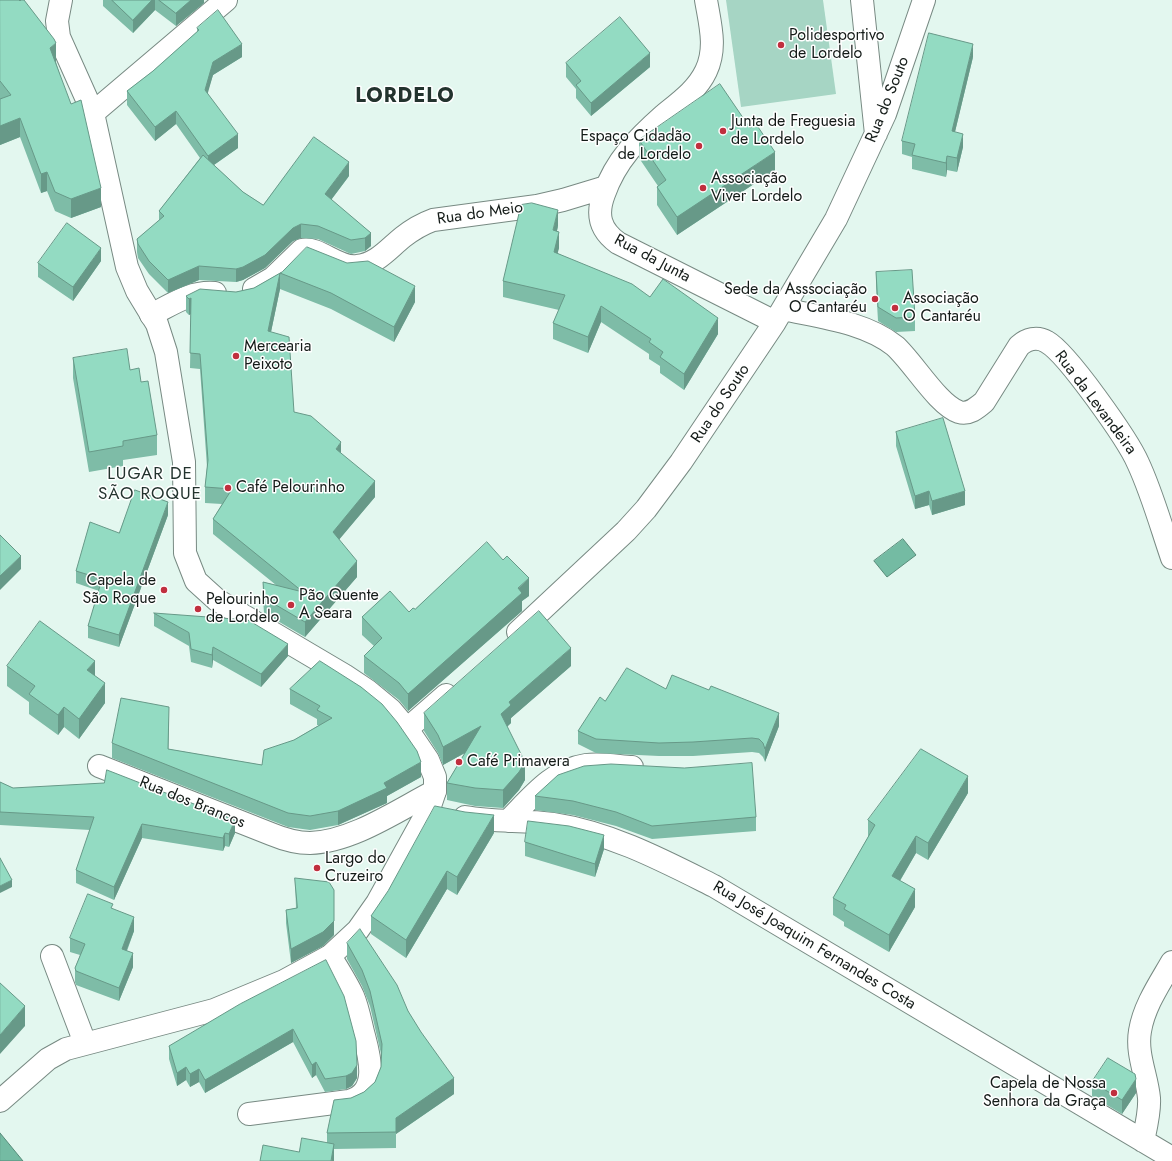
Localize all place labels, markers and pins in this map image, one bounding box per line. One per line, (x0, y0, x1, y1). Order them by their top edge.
place label: Polidesportivo de Lordelo (789, 26, 885, 64)
marker: Polidesportivo de Lordelo (776, 40, 786, 50)
place label: Junta de Freguesia de Lordelo (731, 112, 855, 150)
marker: Junta de Freguesia de Lordelo (718, 126, 728, 136)
place label: Espaço Cidadão de Lordelo (580, 127, 691, 165)
marker: Espaço Cidadão de Lordelo (694, 141, 704, 151)
place label: Associação Viver Lordelo (711, 169, 802, 207)
marker: Associação Viver Lordelo (698, 183, 708, 193)
place label: Sede da Asssociação O Cantaréu (724, 280, 867, 318)
place label: Associação O Cantaréu (903, 289, 981, 327)
marker: Sede da Asssociação O Cantaréu (870, 294, 880, 304)
marker: Associação O Cantaréu (890, 303, 900, 313)
place label: Mercearia Peixoto (244, 337, 311, 375)
marker: Mercearia Peixoto (231, 351, 241, 361)
place label: Café Pelourinho (236, 478, 345, 498)
marker: Café Pelourinho (223, 483, 233, 493)
place label: Capela de São Roque (82, 571, 156, 609)
marker: Capela de São Roque (159, 585, 169, 595)
place label: Pão Quente A Seara (299, 586, 379, 624)
place label: Pelourinho de Lordelo (206, 590, 279, 628)
marker: Pão Quente A Seara (286, 600, 296, 610)
marker: Pelourinho de Lordelo (193, 604, 203, 614)
place label: Café Primavera (467, 752, 570, 772)
marker: Café Primavera (454, 757, 464, 767)
place label: Largo do Cruzeiro (325, 849, 386, 887)
marker: Largo do Cruzeiro (312, 863, 322, 873)
place label: Capela de Nossa Senhora da Graça (983, 1074, 1106, 1112)
marker: Capela de Nossa Senhora da Graça (1109, 1088, 1119, 1098)

